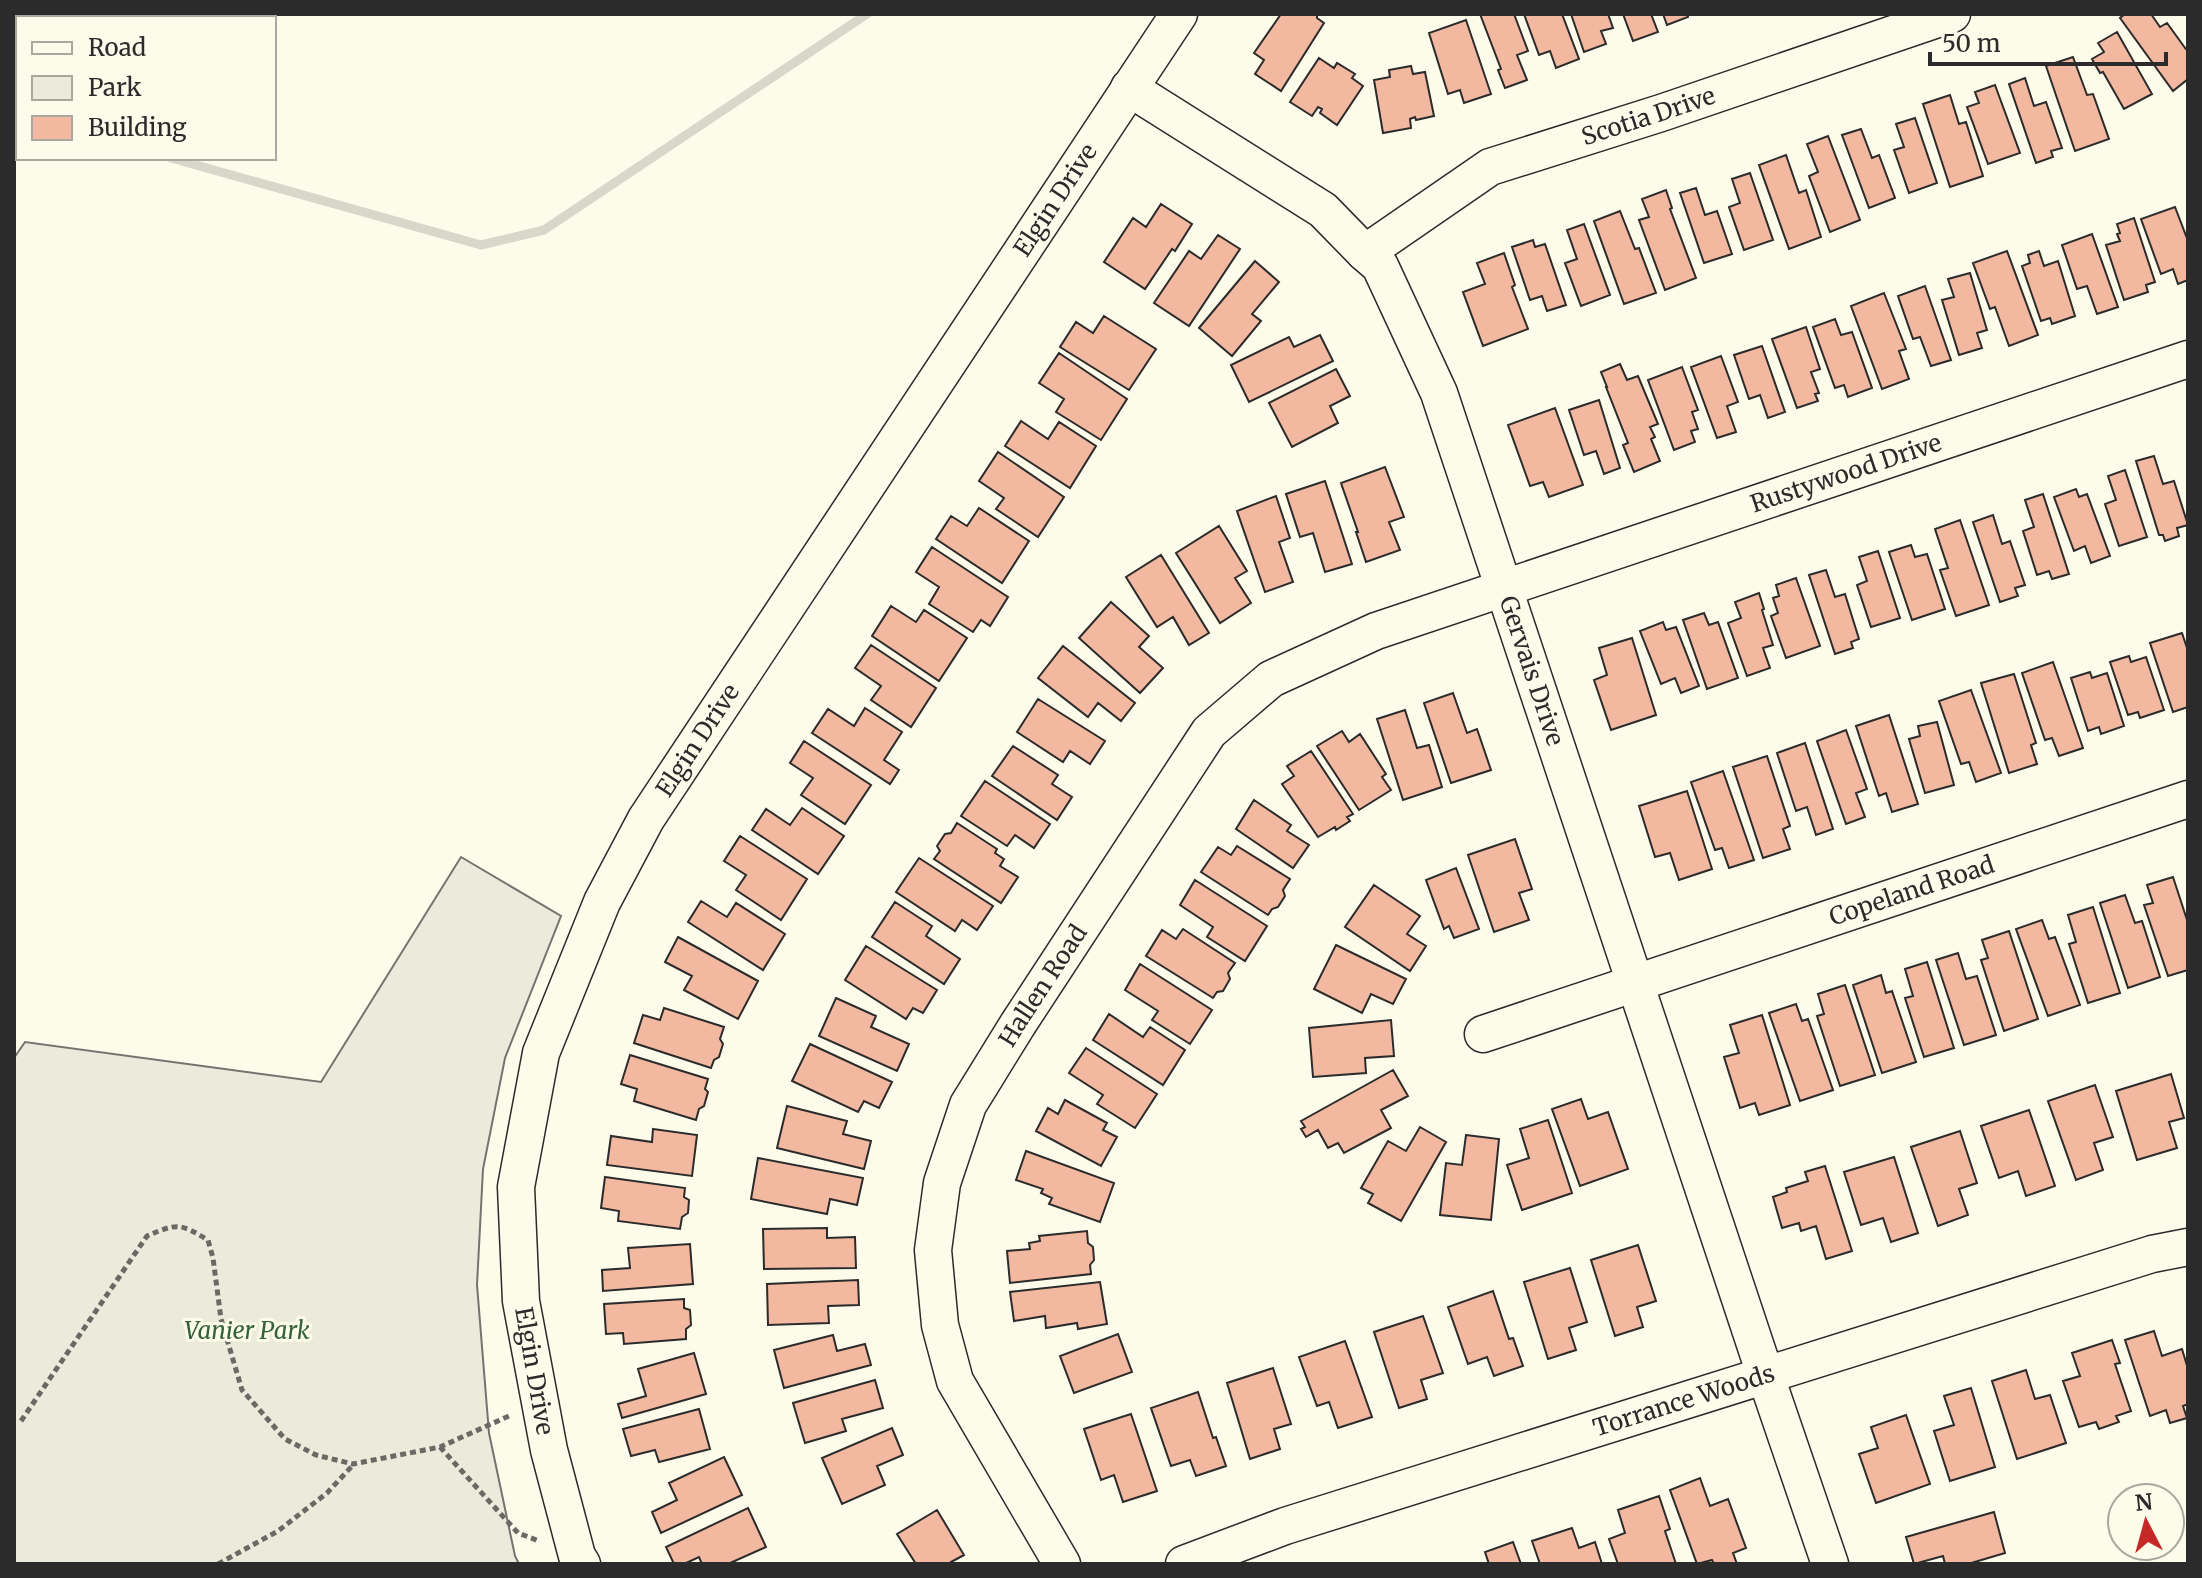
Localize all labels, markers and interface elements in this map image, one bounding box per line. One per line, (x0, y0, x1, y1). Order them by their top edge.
legend (16, 16, 276, 160)
scale bar (1930, 16, 2166, 66)
text: 50 m (1942, 28, 2001, 59)
text: Road (88, 32, 146, 63)
text: Park (88, 72, 142, 103)
street label: Scotia Drive (1578, 80, 1719, 152)
text: Building (88, 112, 187, 143)
street label: Elgin Drive (1007, 138, 1104, 262)
street label: Rustywood Drive (1746, 427, 1945, 519)
street label: Gervais Drive (1493, 592, 1571, 750)
street label: Elgin Drive (649, 678, 746, 803)
street label: Copeland Road (1825, 849, 1998, 932)
street label: Hallen Road (992, 919, 1094, 1052)
street label: Elgin Drive (508, 1305, 561, 1437)
park label: Vanier Park (184, 1315, 310, 1346)
street label: Torrance Woods (1589, 1357, 1778, 1443)
north arrow (2106, 1482, 2186, 1562)
text: N (2134, 1487, 2155, 1517)

